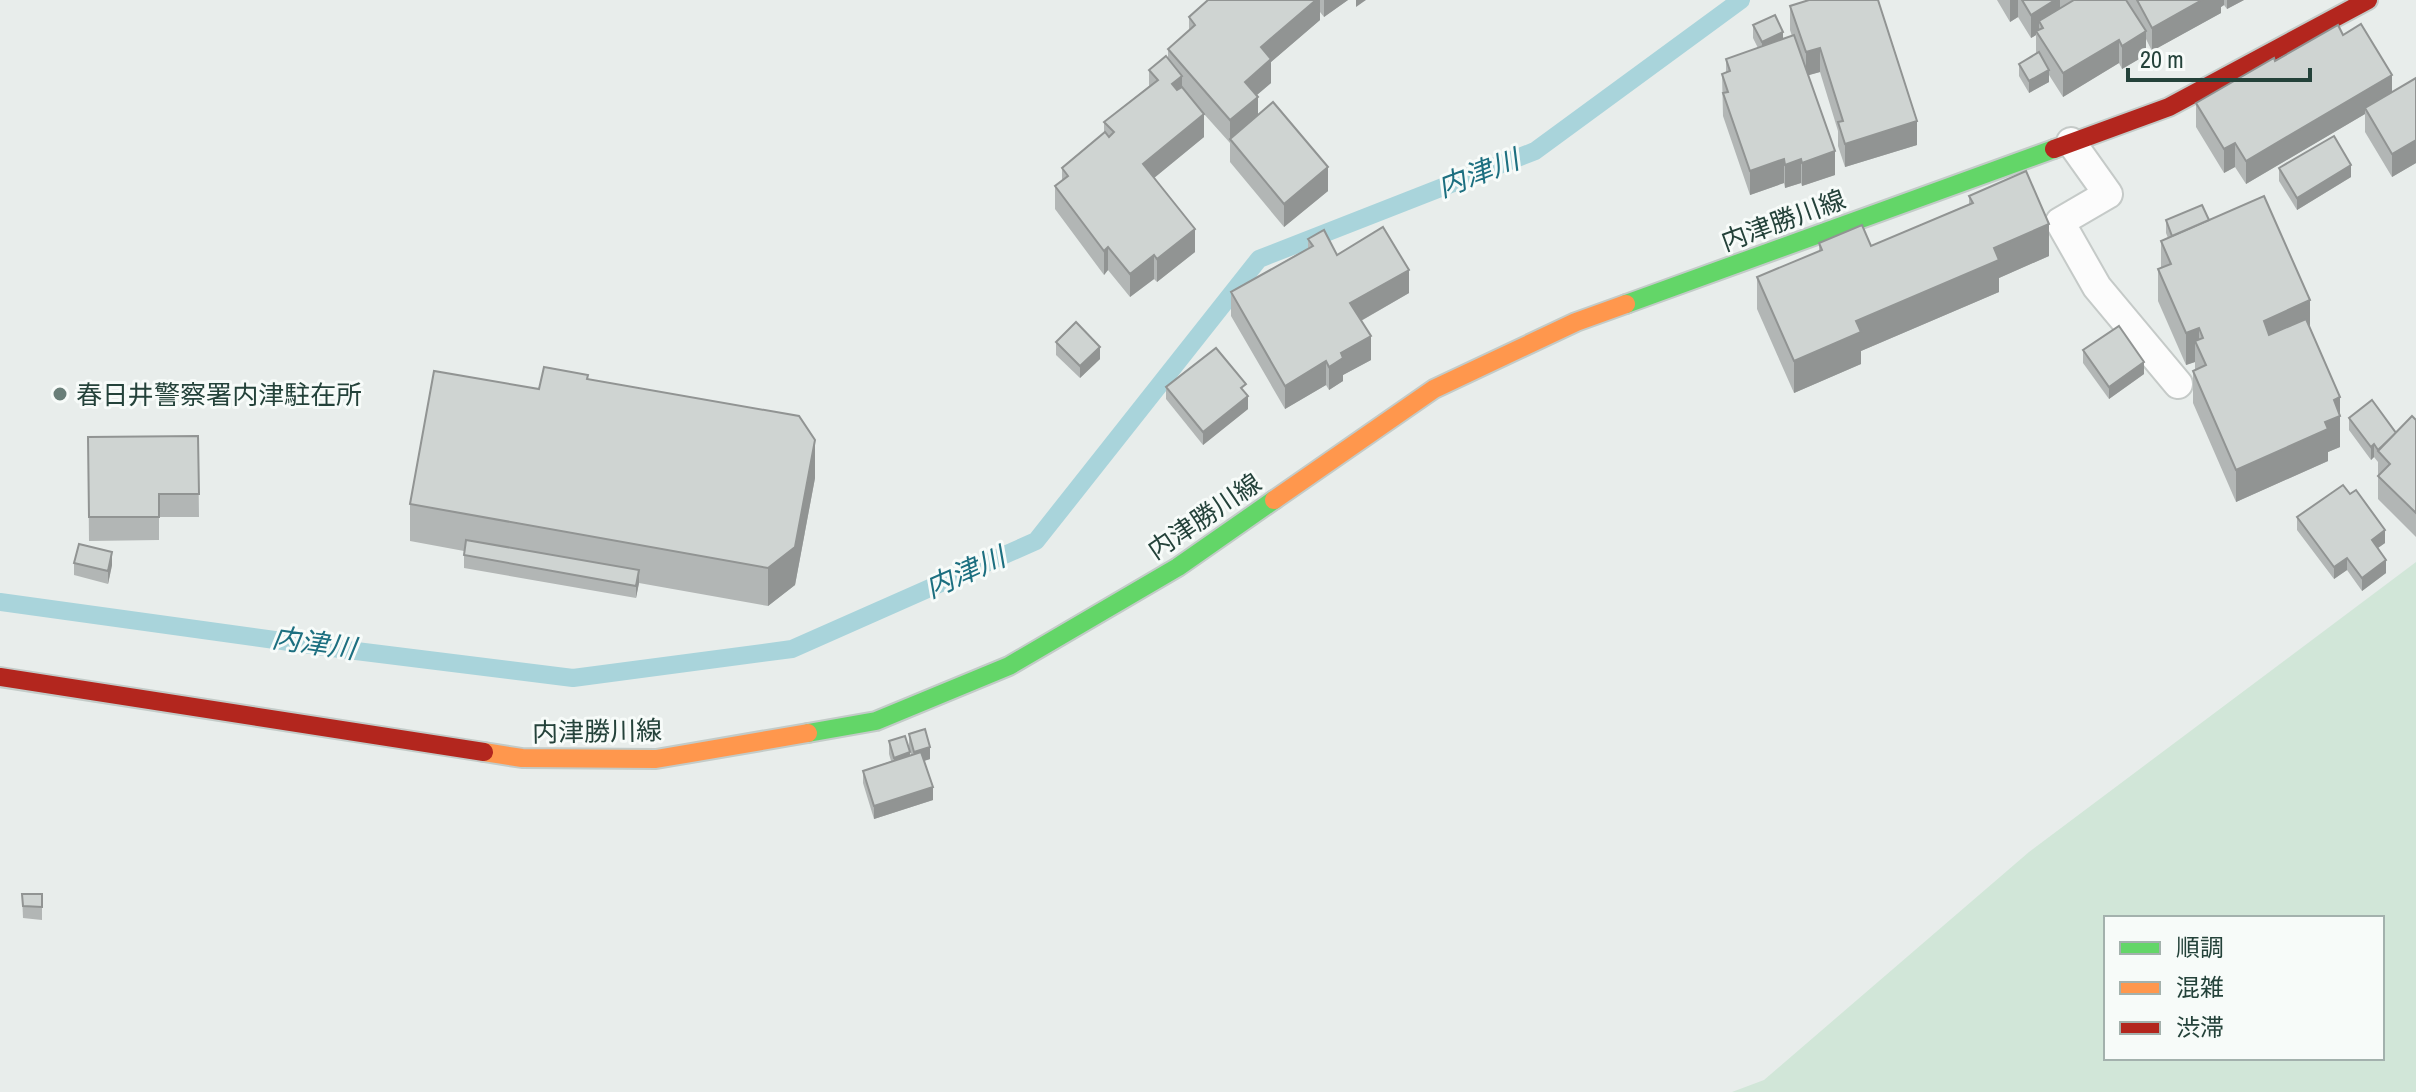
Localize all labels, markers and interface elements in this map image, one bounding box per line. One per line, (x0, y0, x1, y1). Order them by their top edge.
scale bar (2128, 32, 2310, 82)
text: 20 m (2140, 43, 2184, 75)
water label: 内津川 (1432, 139, 1527, 206)
street label: 内津勝川線 (1716, 181, 1850, 259)
place label: 春日井警察署内津駐在所 (76, 377, 362, 412)
marker: 春日井警察署内津駐在所 (51, 385, 69, 403)
street label: 内津勝川線 (1140, 465, 1268, 567)
water label: 内津川 (919, 536, 1014, 606)
water label: 内津川 (270, 618, 361, 668)
street label: 内津勝川線 (532, 712, 662, 750)
legend (2104, 916, 2384, 1060)
text: 順調 (2176, 931, 2224, 963)
text: 混雑 (2176, 971, 2224, 1003)
text: 渋滞 (2176, 1011, 2224, 1043)

